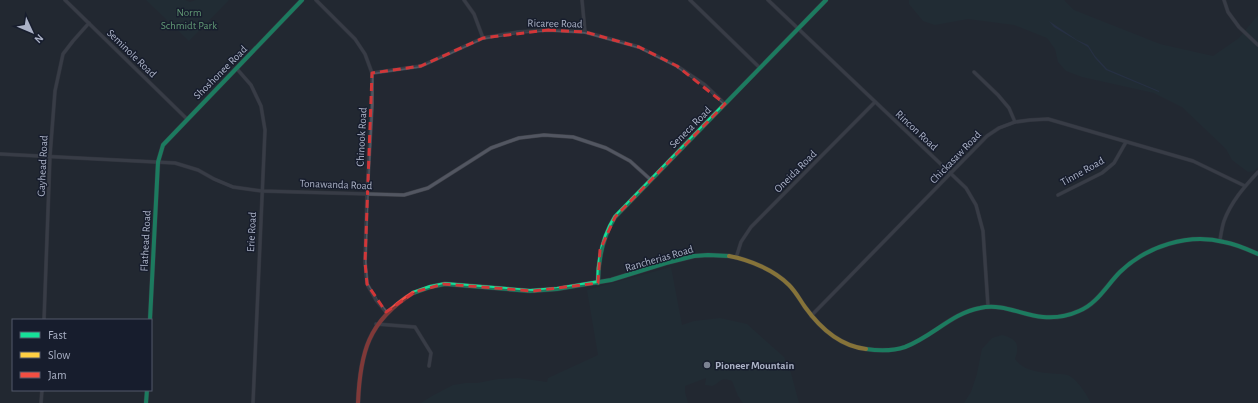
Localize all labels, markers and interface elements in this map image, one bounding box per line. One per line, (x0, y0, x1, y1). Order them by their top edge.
park label: Norm Schmidt Park (161, 7, 217, 31)
north arrow (12, 12, 52, 52)
street label: Ricaree Road (527, 18, 583, 29)
street label: Seminole Road (105, 27, 159, 80)
text: N (32, 32, 45, 45)
street label: Shoshonee Road (191, 43, 249, 101)
street label: Seneca Road (667, 104, 713, 150)
street label: Chinook Road (354, 107, 369, 167)
street label: Rincon Road (893, 108, 940, 153)
street label: Chickasaw Road (928, 129, 983, 186)
street label: Gayhead Road (35, 135, 50, 197)
street label: Oneida Road (772, 148, 819, 195)
street label: Tinne Road (1059, 155, 1106, 188)
street label: Tonawanda Road (299, 178, 373, 191)
street label: Flathead Road (138, 210, 153, 272)
street label: Erie Road (245, 211, 258, 252)
street label: Rancherias Road (624, 243, 695, 274)
legend (12, 319, 152, 391)
text: Fast (48, 329, 67, 341)
text: Slow (48, 349, 70, 361)
marker: Pioneer Mountain (702, 360, 712, 370)
place label: Pioneer Mountain (715, 360, 794, 371)
text: Jam (48, 369, 67, 381)

